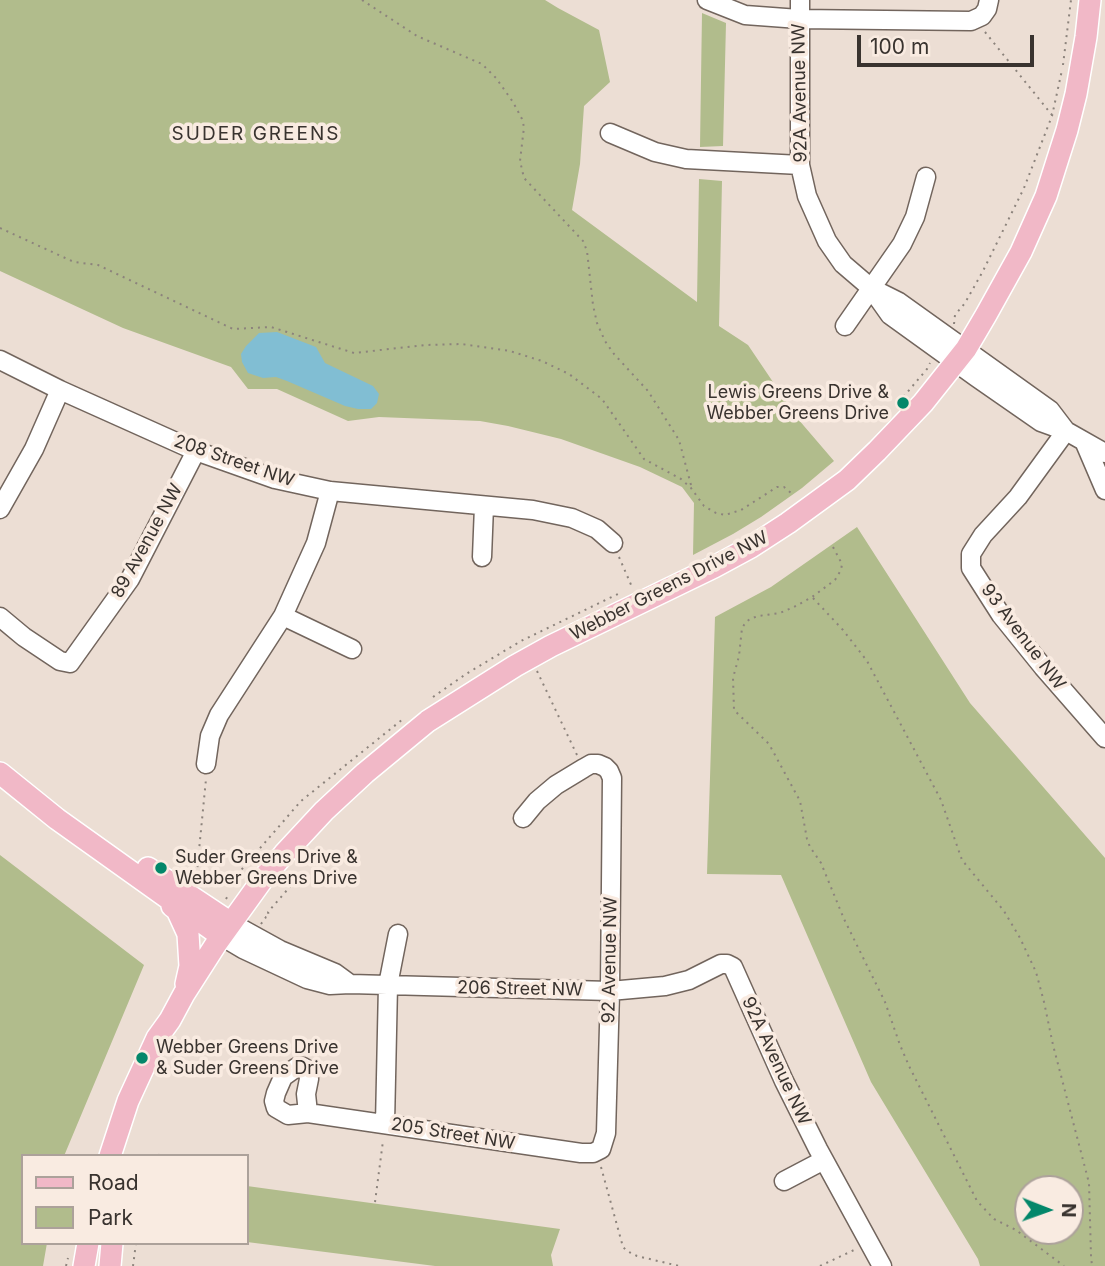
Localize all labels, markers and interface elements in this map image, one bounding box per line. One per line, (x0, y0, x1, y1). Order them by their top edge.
scale bar (860, 21, 1037, 65)
street label: 92A Avenue NW (788, 23, 812, 163)
text: 100 m (870, 34, 929, 59)
district label: SUDER GREENS (173, 123, 339, 145)
place label: Lewis Greens Drive & Webber Greens Drive (707, 382, 889, 424)
marker: Lewis Greens Drive & Webber Greens Drive (895, 395, 911, 411)
street label: 208 Street NW (171, 430, 297, 492)
street label: 89 Avenue NW (107, 480, 187, 602)
street label: Webber Greens Drive NW (567, 527, 771, 645)
street label: 93 Avenue NW (976, 580, 1070, 694)
place label: Suder Greens Drive & Webber Greens Drive (175, 847, 358, 890)
marker: Suder Greens Drive & Webber Greens Drive (153, 860, 169, 876)
street label: 92 Avenue NW (598, 896, 622, 1024)
street label: 206 Street NW (457, 977, 583, 1001)
street label: 92A Avenue NW (737, 993, 815, 1129)
place label: Webber Greens Drive & Suder Greens Drive (156, 1037, 339, 1080)
marker: Webber Greens Drive & Suder Greens Drive (134, 1050, 150, 1066)
street label: 205 Street NW (389, 1114, 517, 1154)
legend (21, 1154, 248, 1245)
text: Road (88, 1170, 139, 1195)
north arrow (1014, 1175, 1084, 1245)
text: N (1057, 1203, 1080, 1218)
text: Park (88, 1205, 133, 1230)

